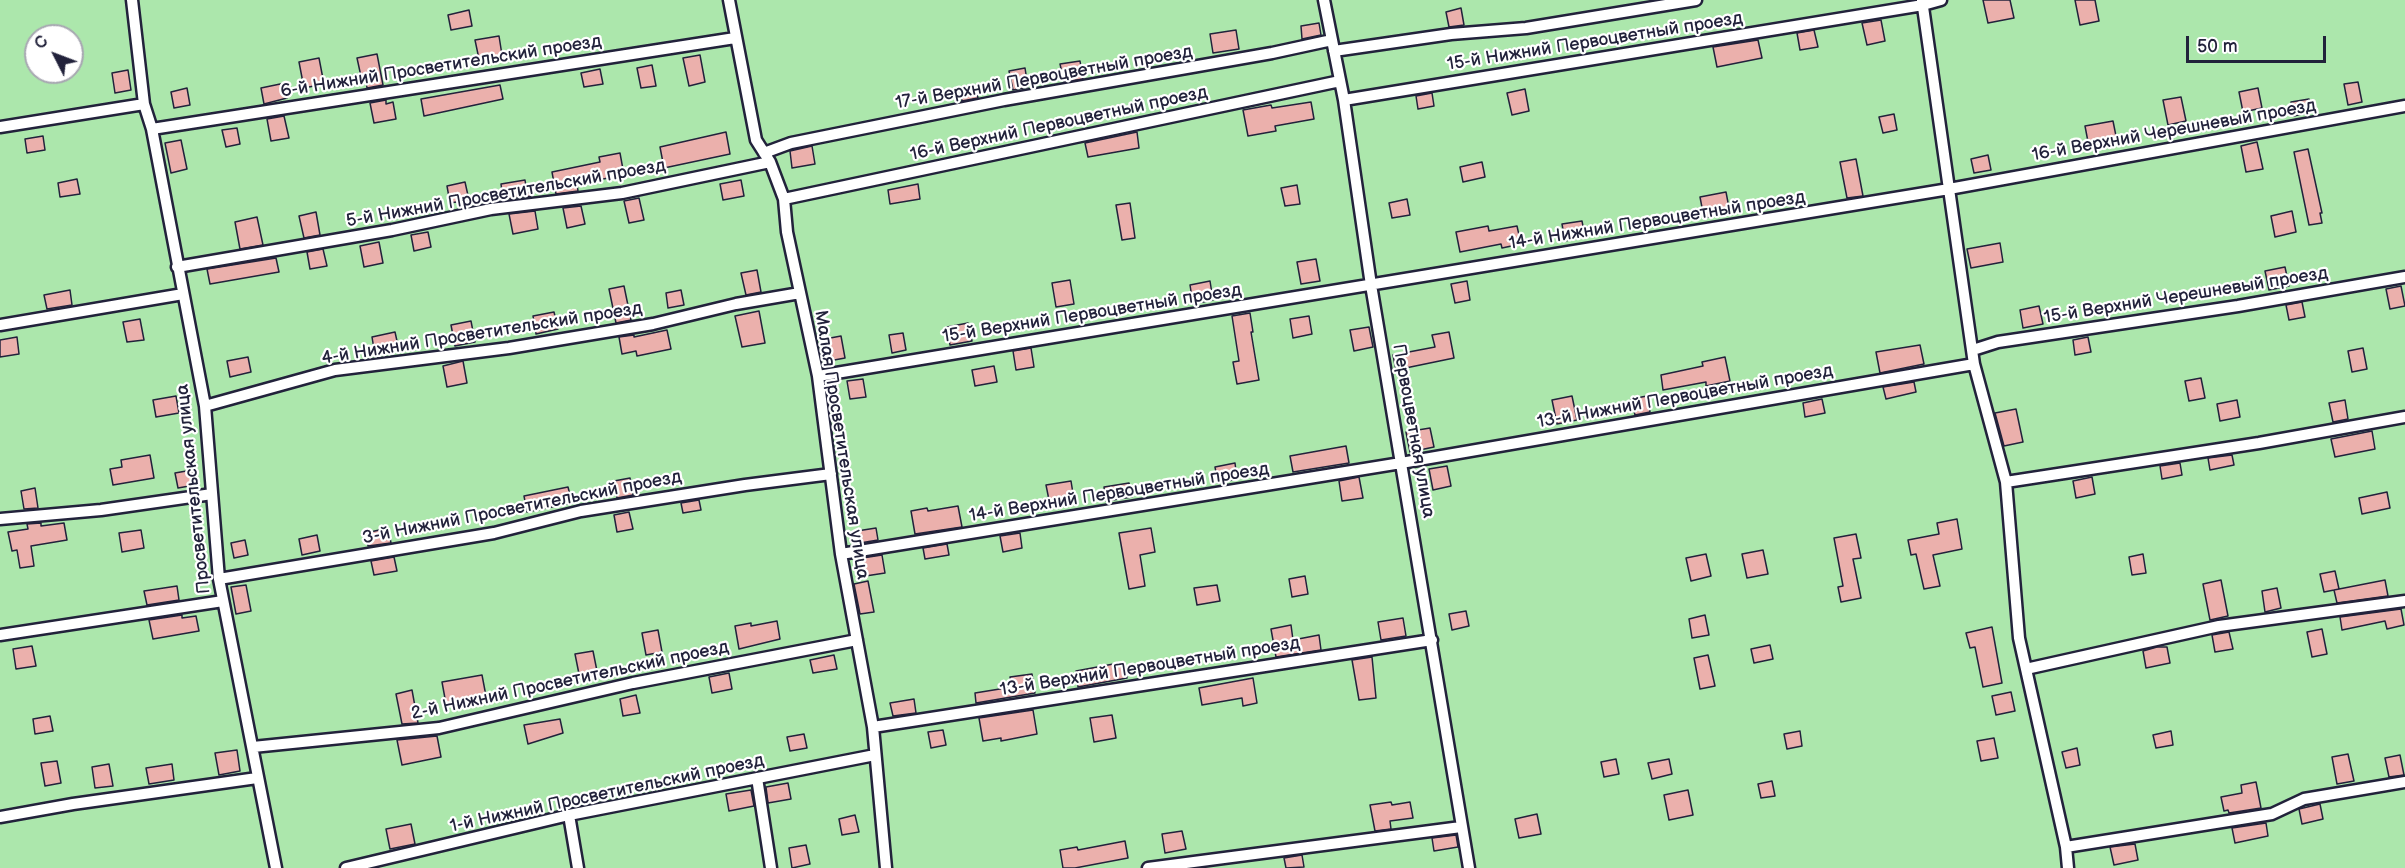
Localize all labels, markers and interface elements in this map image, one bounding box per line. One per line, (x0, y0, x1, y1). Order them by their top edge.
street label: 15-й Нижний Первоцветный проезд (1446, 8, 1744, 76)
north arrow (24, 24, 84, 84)
scale bar (2189, 24, 2328, 62)
street label: 6-й Нижний Просветительский проезд (279, 31, 603, 103)
text: С (31, 32, 53, 53)
text: 50 m (2197, 36, 2238, 57)
street label: 17-й Верхний Первоцветный проезд (894, 41, 1194, 115)
street label: 16-й Верхний Первоцветный проезд (908, 82, 1210, 166)
street label: 16-й Верхний Черешневый проезд (2030, 95, 2318, 167)
street label: 5-й Нижний Просветительский проезд (345, 155, 667, 233)
street label: 14-й Нижний Первоцветный проезд (1507, 187, 1807, 255)
street label: 15-й Верхний Черешневый проезд (2042, 263, 2330, 329)
street label: 15-й Верхний Первоцветный проезд (941, 280, 1243, 348)
street label: 4-й Нижний Просветительский проезд (320, 298, 644, 370)
street label: Малая Просветительская улица (809, 309, 873, 581)
street label: Первоцветная улица (1387, 342, 1439, 520)
street label: 13-й Нижний Первоцветный проезд (1535, 360, 1835, 434)
street label: Просветительская улица (172, 383, 216, 595)
street label: 14-й Верхний Первоцветный проезд (968, 459, 1270, 527)
street label: 3-й Нижний Просветительский проезд (361, 466, 683, 550)
street label: 13-й Верхний Первоцветный проезд (998, 633, 1302, 701)
street label: 2-й Нижний Просветительский проезд (409, 637, 731, 725)
street label: 1-й Нижний Просветительский проезд (448, 750, 766, 838)

